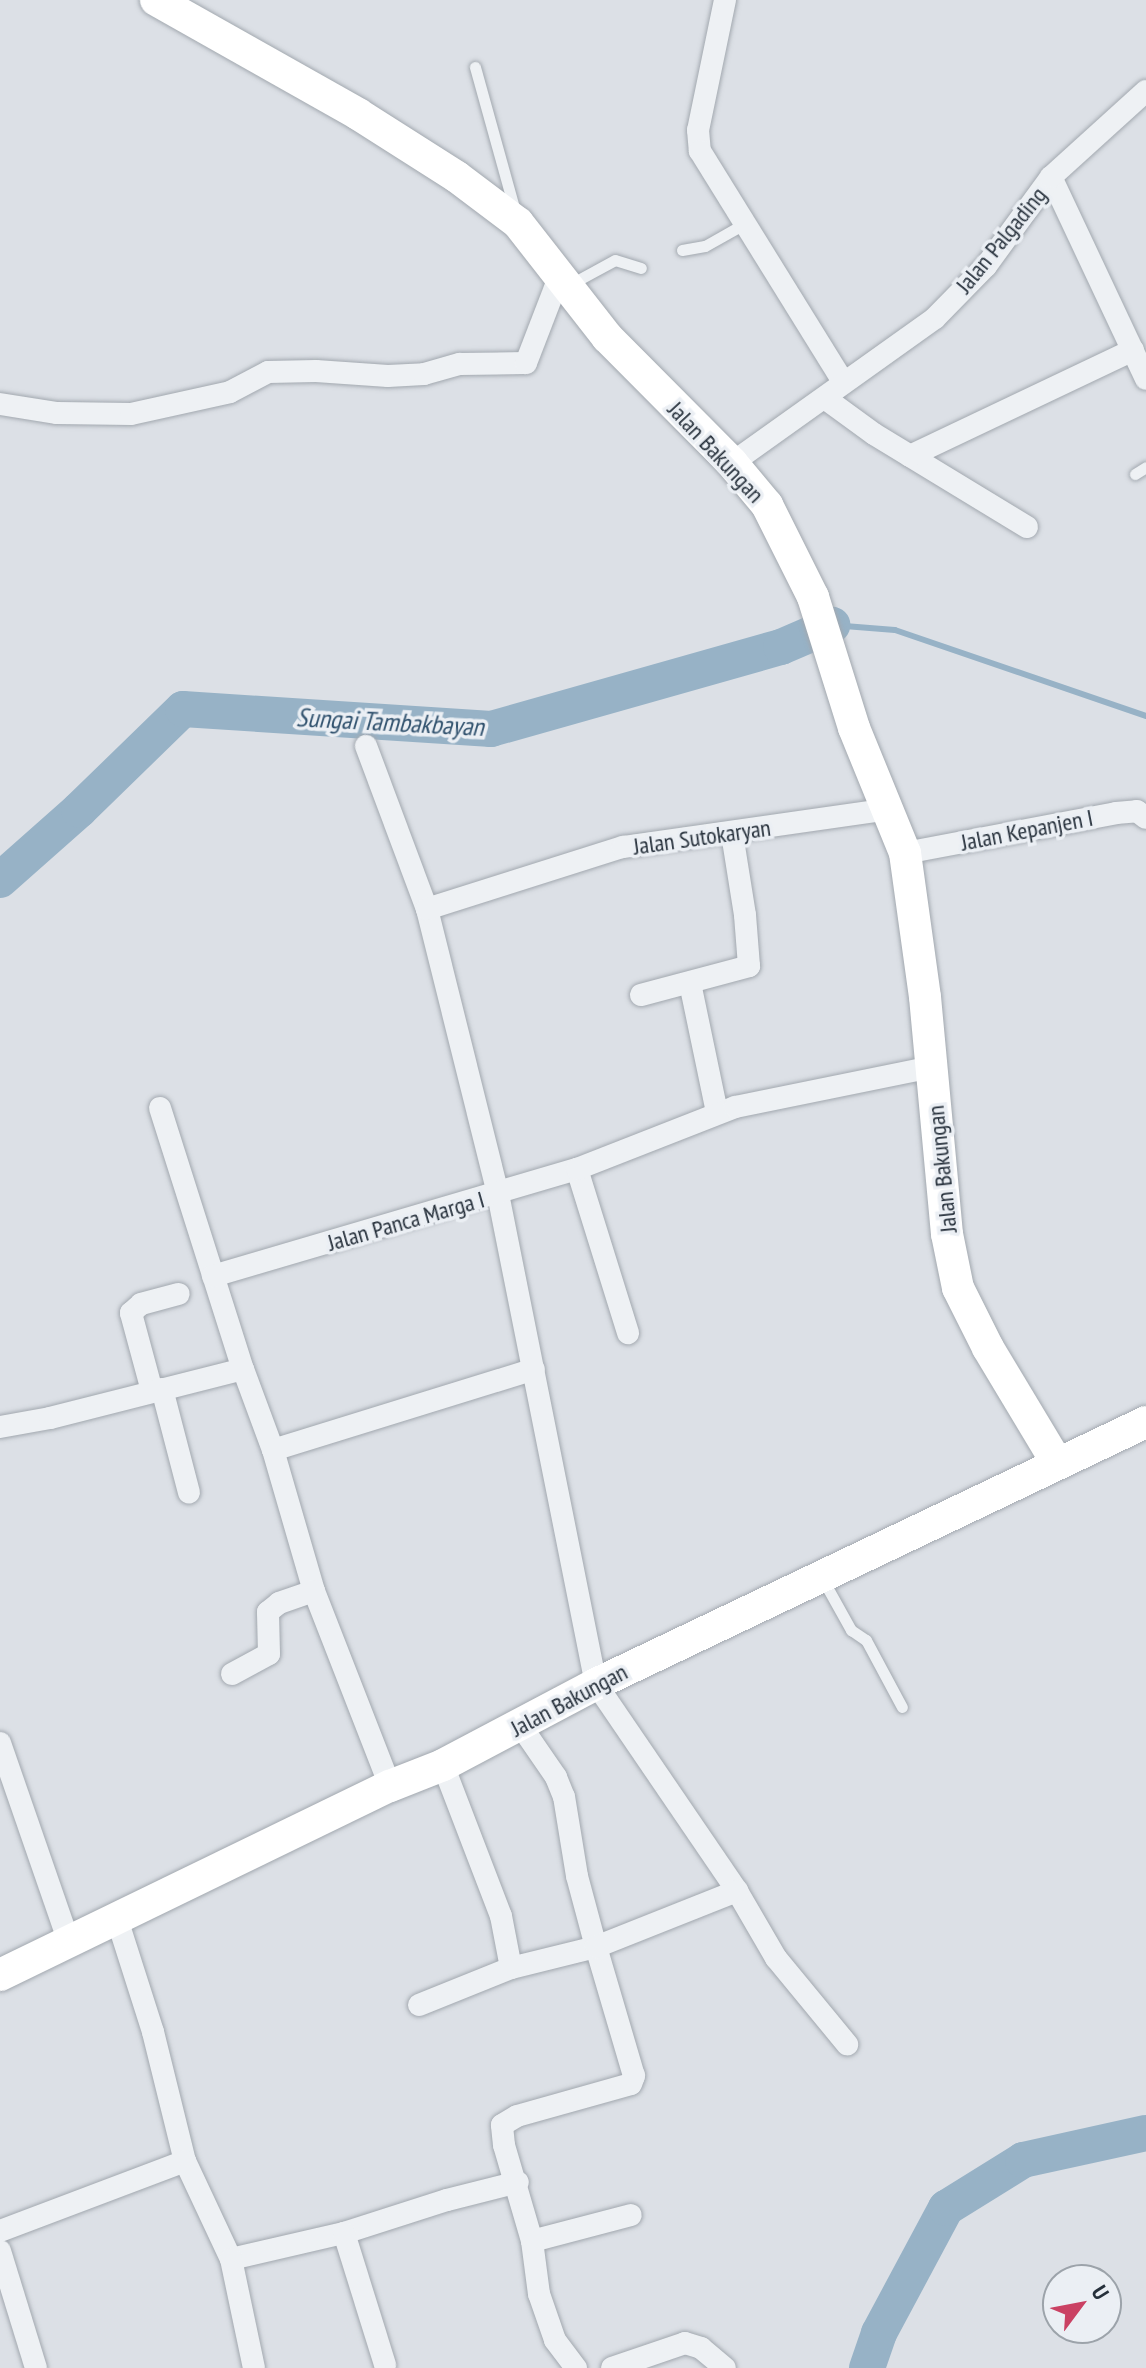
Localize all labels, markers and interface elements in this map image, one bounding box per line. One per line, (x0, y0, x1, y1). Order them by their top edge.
street label: Jalan Palgading (950, 181, 1052, 299)
street label: Jalan Bakungan (662, 395, 770, 509)
water label: Sungai Tambakbayan (295, 701, 485, 743)
street label: Jalan Kepanjen I (959, 803, 1095, 857)
street label: Jalan Sutokaryan (632, 813, 772, 861)
street label: Jalan Bakungan (921, 1104, 963, 1234)
street label: Jalan Panca Marga I (324, 1185, 488, 1257)
street label: Jalan Bakungan (506, 1657, 632, 1743)
north arrow (1042, 2264, 1122, 2344)
text: U (1086, 2280, 1116, 2305)

